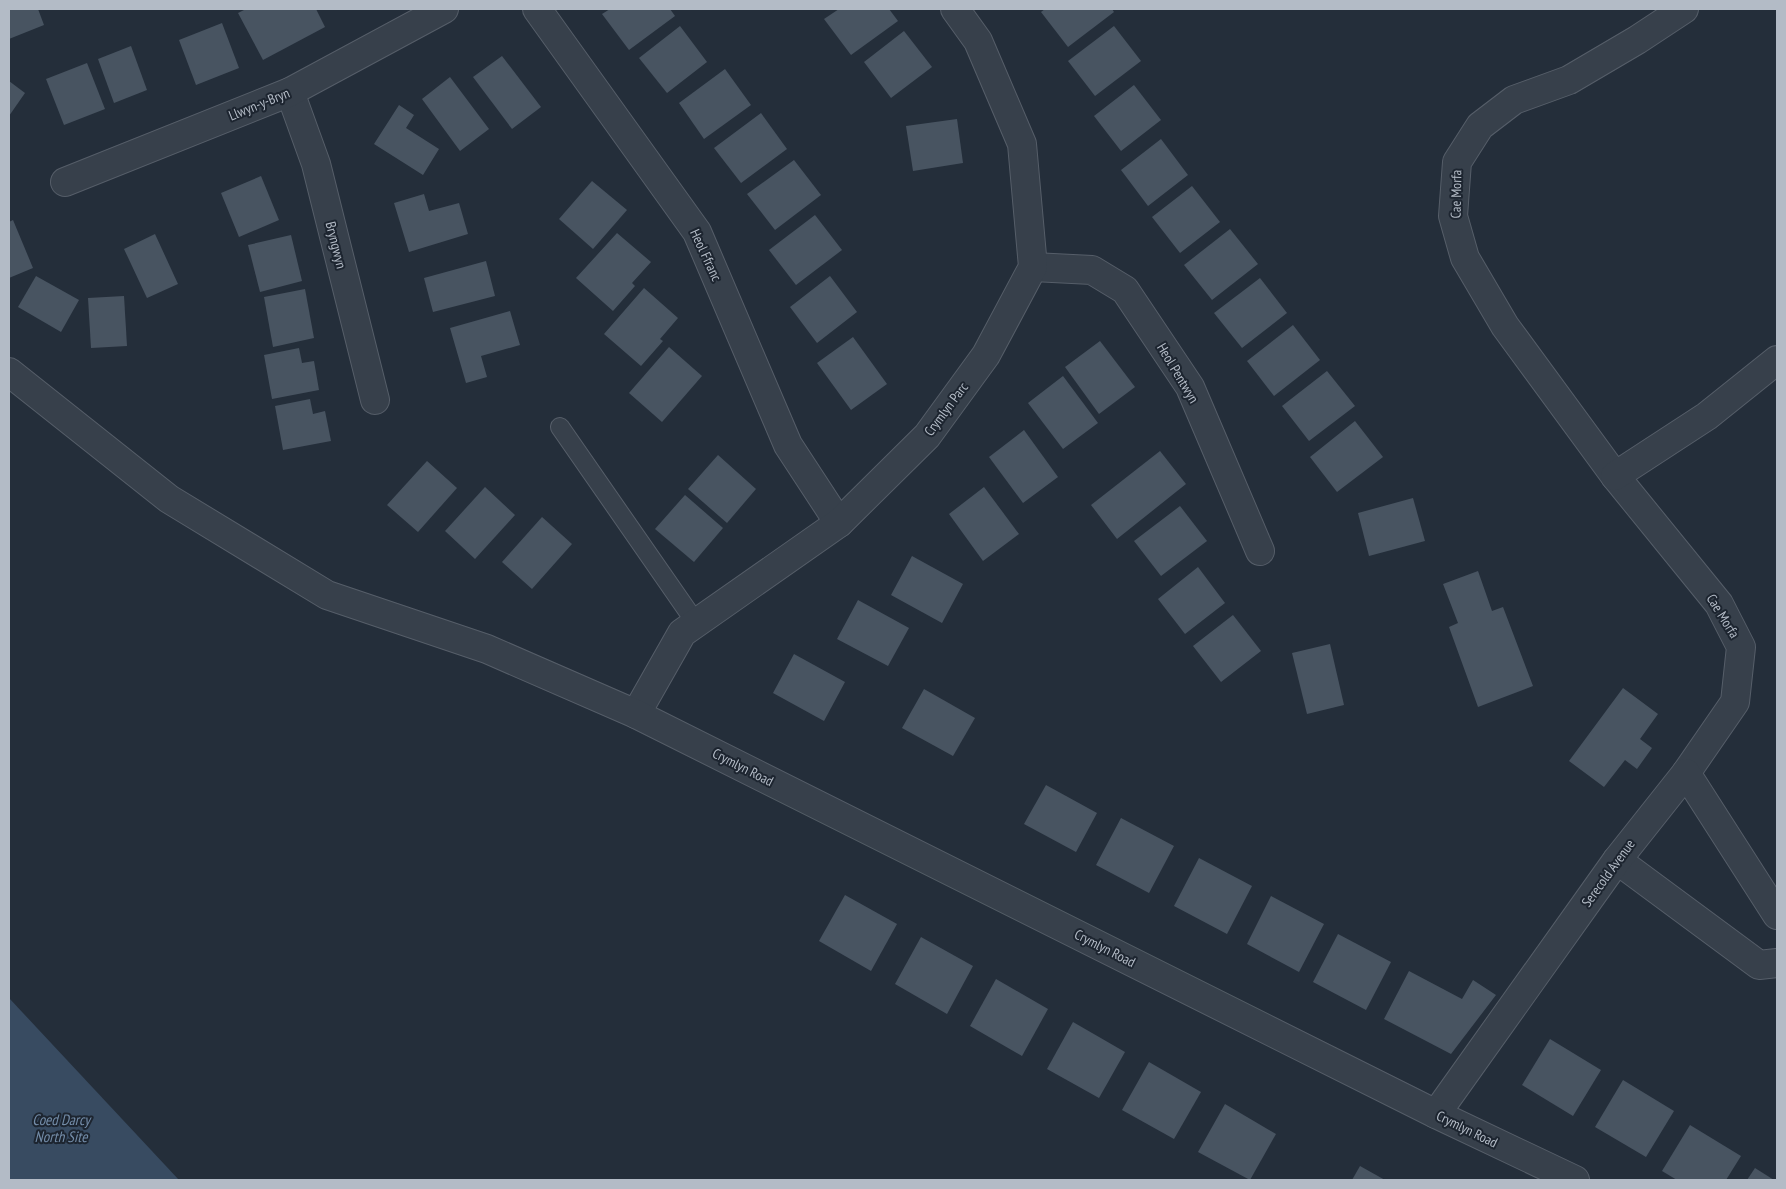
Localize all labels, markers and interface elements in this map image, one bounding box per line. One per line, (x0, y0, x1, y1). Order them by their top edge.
street label: Llwyn-y-Bryn (226, 84, 292, 124)
street label: Cae Morfa (1447, 170, 1465, 218)
street label: Bryngwyn (321, 220, 351, 270)
street label: Heol Ffranc (686, 226, 726, 284)
street label: Heol Pentwyn (1153, 340, 1203, 406)
street label: Crymlyn Parc (920, 379, 972, 439)
street label: Cae Morfa (1702, 591, 1744, 641)
street label: Crymlyn Road (710, 744, 776, 790)
street label: Serecold Avenue (1577, 835, 1639, 910)
street label: Crymlyn Road (1072, 925, 1138, 971)
street label: Crymlyn Road (1433, 1106, 1501, 1152)
water label: Coed Darcy North Site (32, 1110, 92, 1146)

